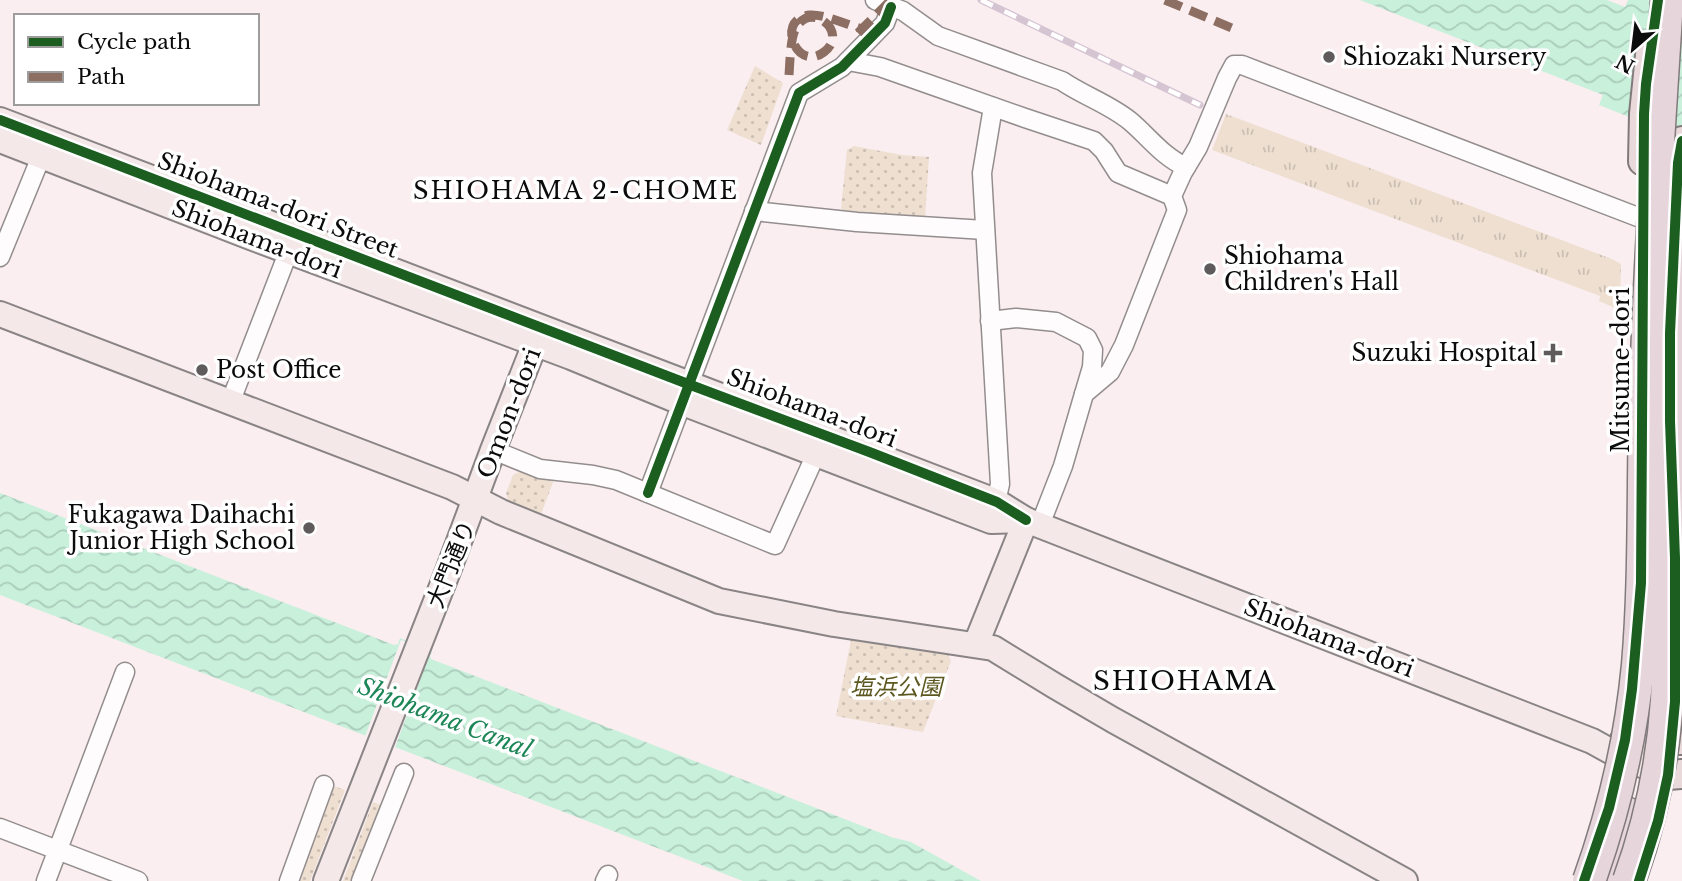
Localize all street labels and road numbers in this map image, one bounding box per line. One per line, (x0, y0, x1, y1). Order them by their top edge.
street label: Shiohama-dori Street (154, 146, 402, 264)
street label: Shiohama-dori (168, 194, 346, 284)
street label: Mitsume-dori (1607, 287, 1635, 453)
street label: Omon-dori (471, 344, 547, 482)
street label: Shiohama-dori (723, 363, 901, 453)
street label: 大門通り (421, 516, 481, 612)
street label: Shiohama-dori (1240, 593, 1418, 683)

